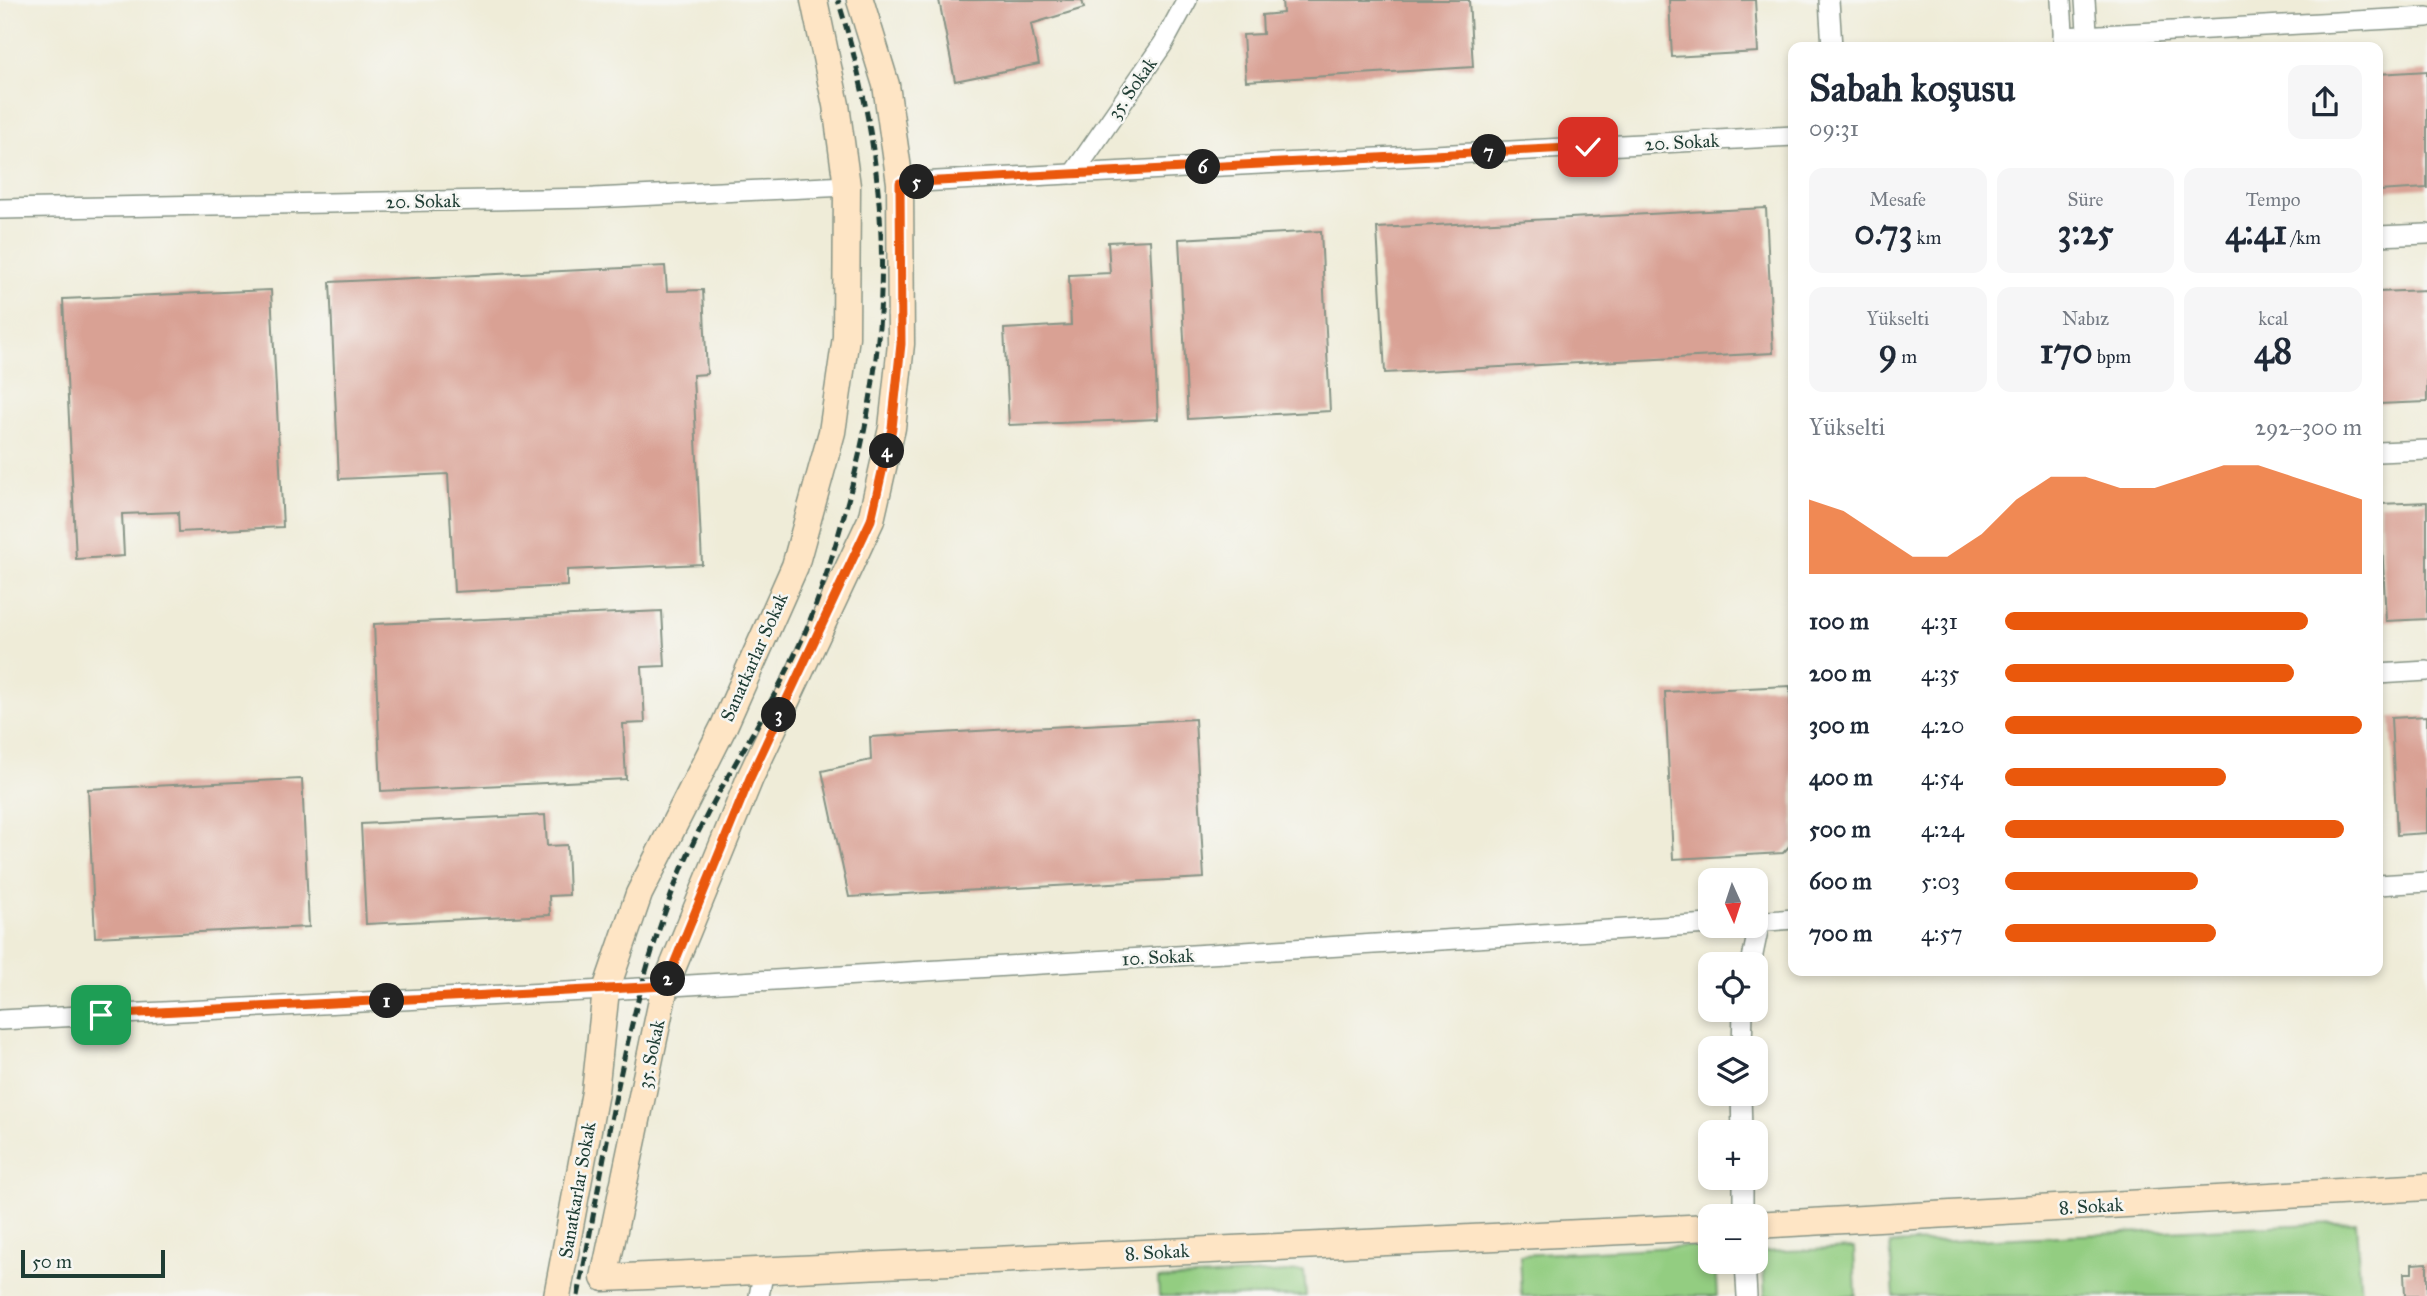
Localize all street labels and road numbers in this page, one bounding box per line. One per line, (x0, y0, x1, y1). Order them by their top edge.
street label: 35. Sokak (1102, 53, 1162, 123)
street label: 20. Sokak (1644, 129, 1720, 155)
street label: 20. Sokak (385, 189, 461, 213)
street label: Sanatkarlar Sokak (715, 589, 793, 725)
street label: 10. Sokak (1121, 944, 1195, 970)
street label: 35. Sokak (632, 1017, 670, 1091)
street label: Sanatkarlar Sokak (554, 1120, 600, 1260)
street label: 8. Sokak (2058, 1193, 2124, 1219)
street label: 8. Sokak (1124, 1239, 1190, 1265)

